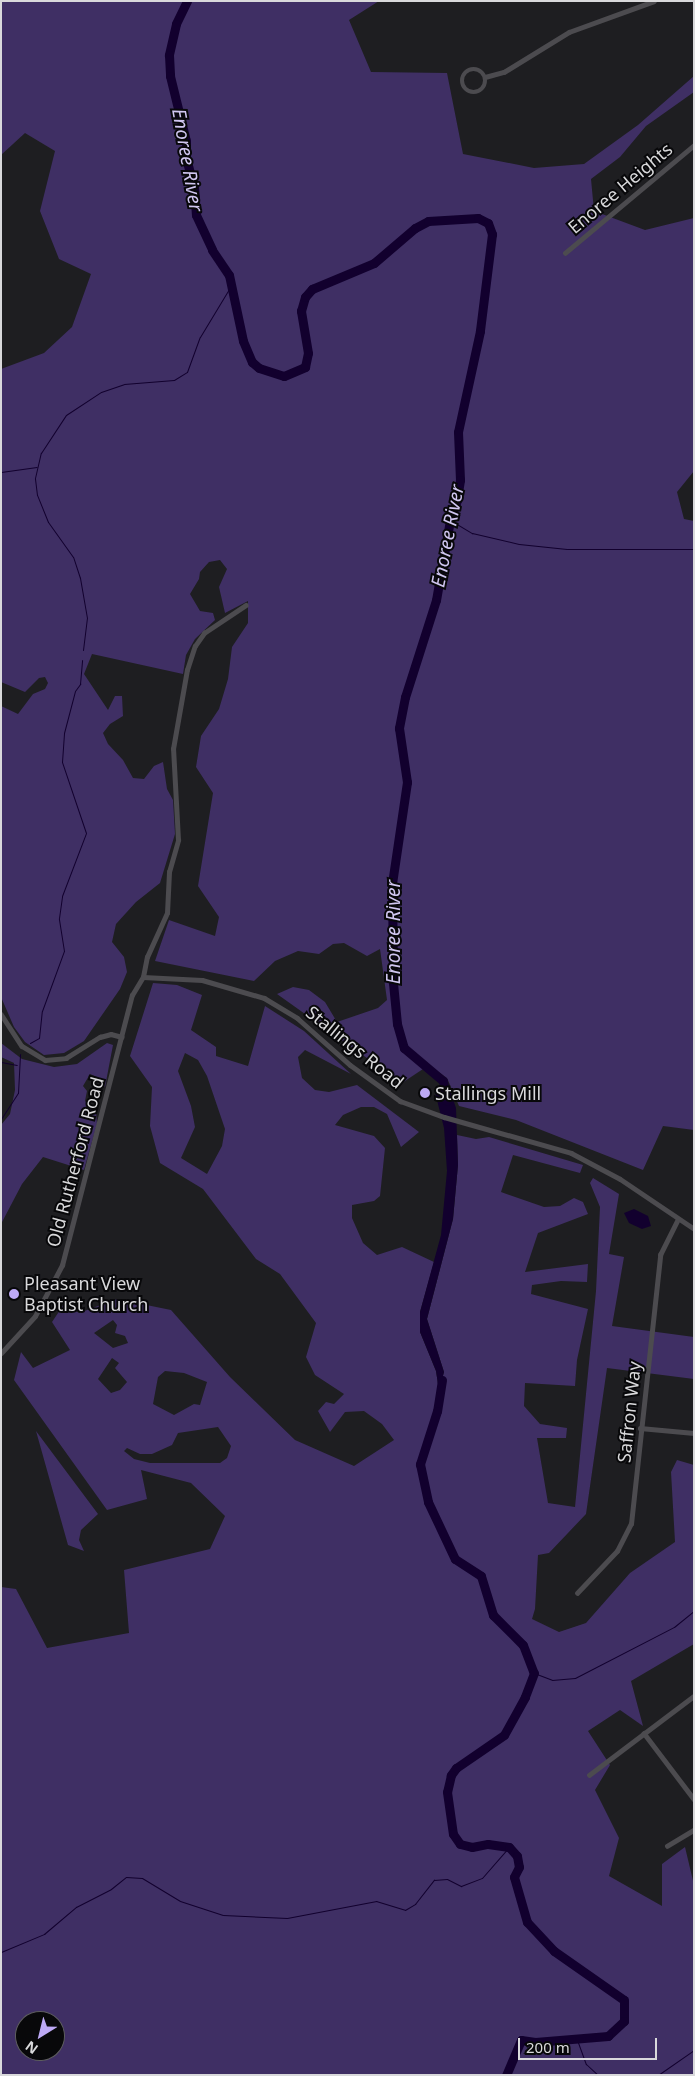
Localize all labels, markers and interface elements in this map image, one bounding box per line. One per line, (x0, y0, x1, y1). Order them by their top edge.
water label: Enoree River (167, 107, 207, 213)
street label: Enoree Heights (563, 138, 677, 238)
water label: Enoree River (427, 483, 469, 589)
water label: Enoree River (383, 880, 405, 984)
street label: Stallings Road (302, 1001, 408, 1093)
street label: Old Rutherford Road (42, 1075, 108, 1249)
place label: Stallings Mill (435, 1082, 541, 1104)
marker: Stallings Mill (419, 1087, 431, 1099)
place label: Pleasant View Baptist Church (24, 1273, 148, 1316)
marker: Pleasant View Baptist Church (8, 1288, 20, 1300)
street label: Saffron Way (613, 1360, 645, 1464)
north arrow (15, 2011, 65, 2061)
scale bar (520, 2028, 659, 2060)
text: N (21, 2037, 42, 2059)
text: 200 m (526, 2037, 570, 2057)

